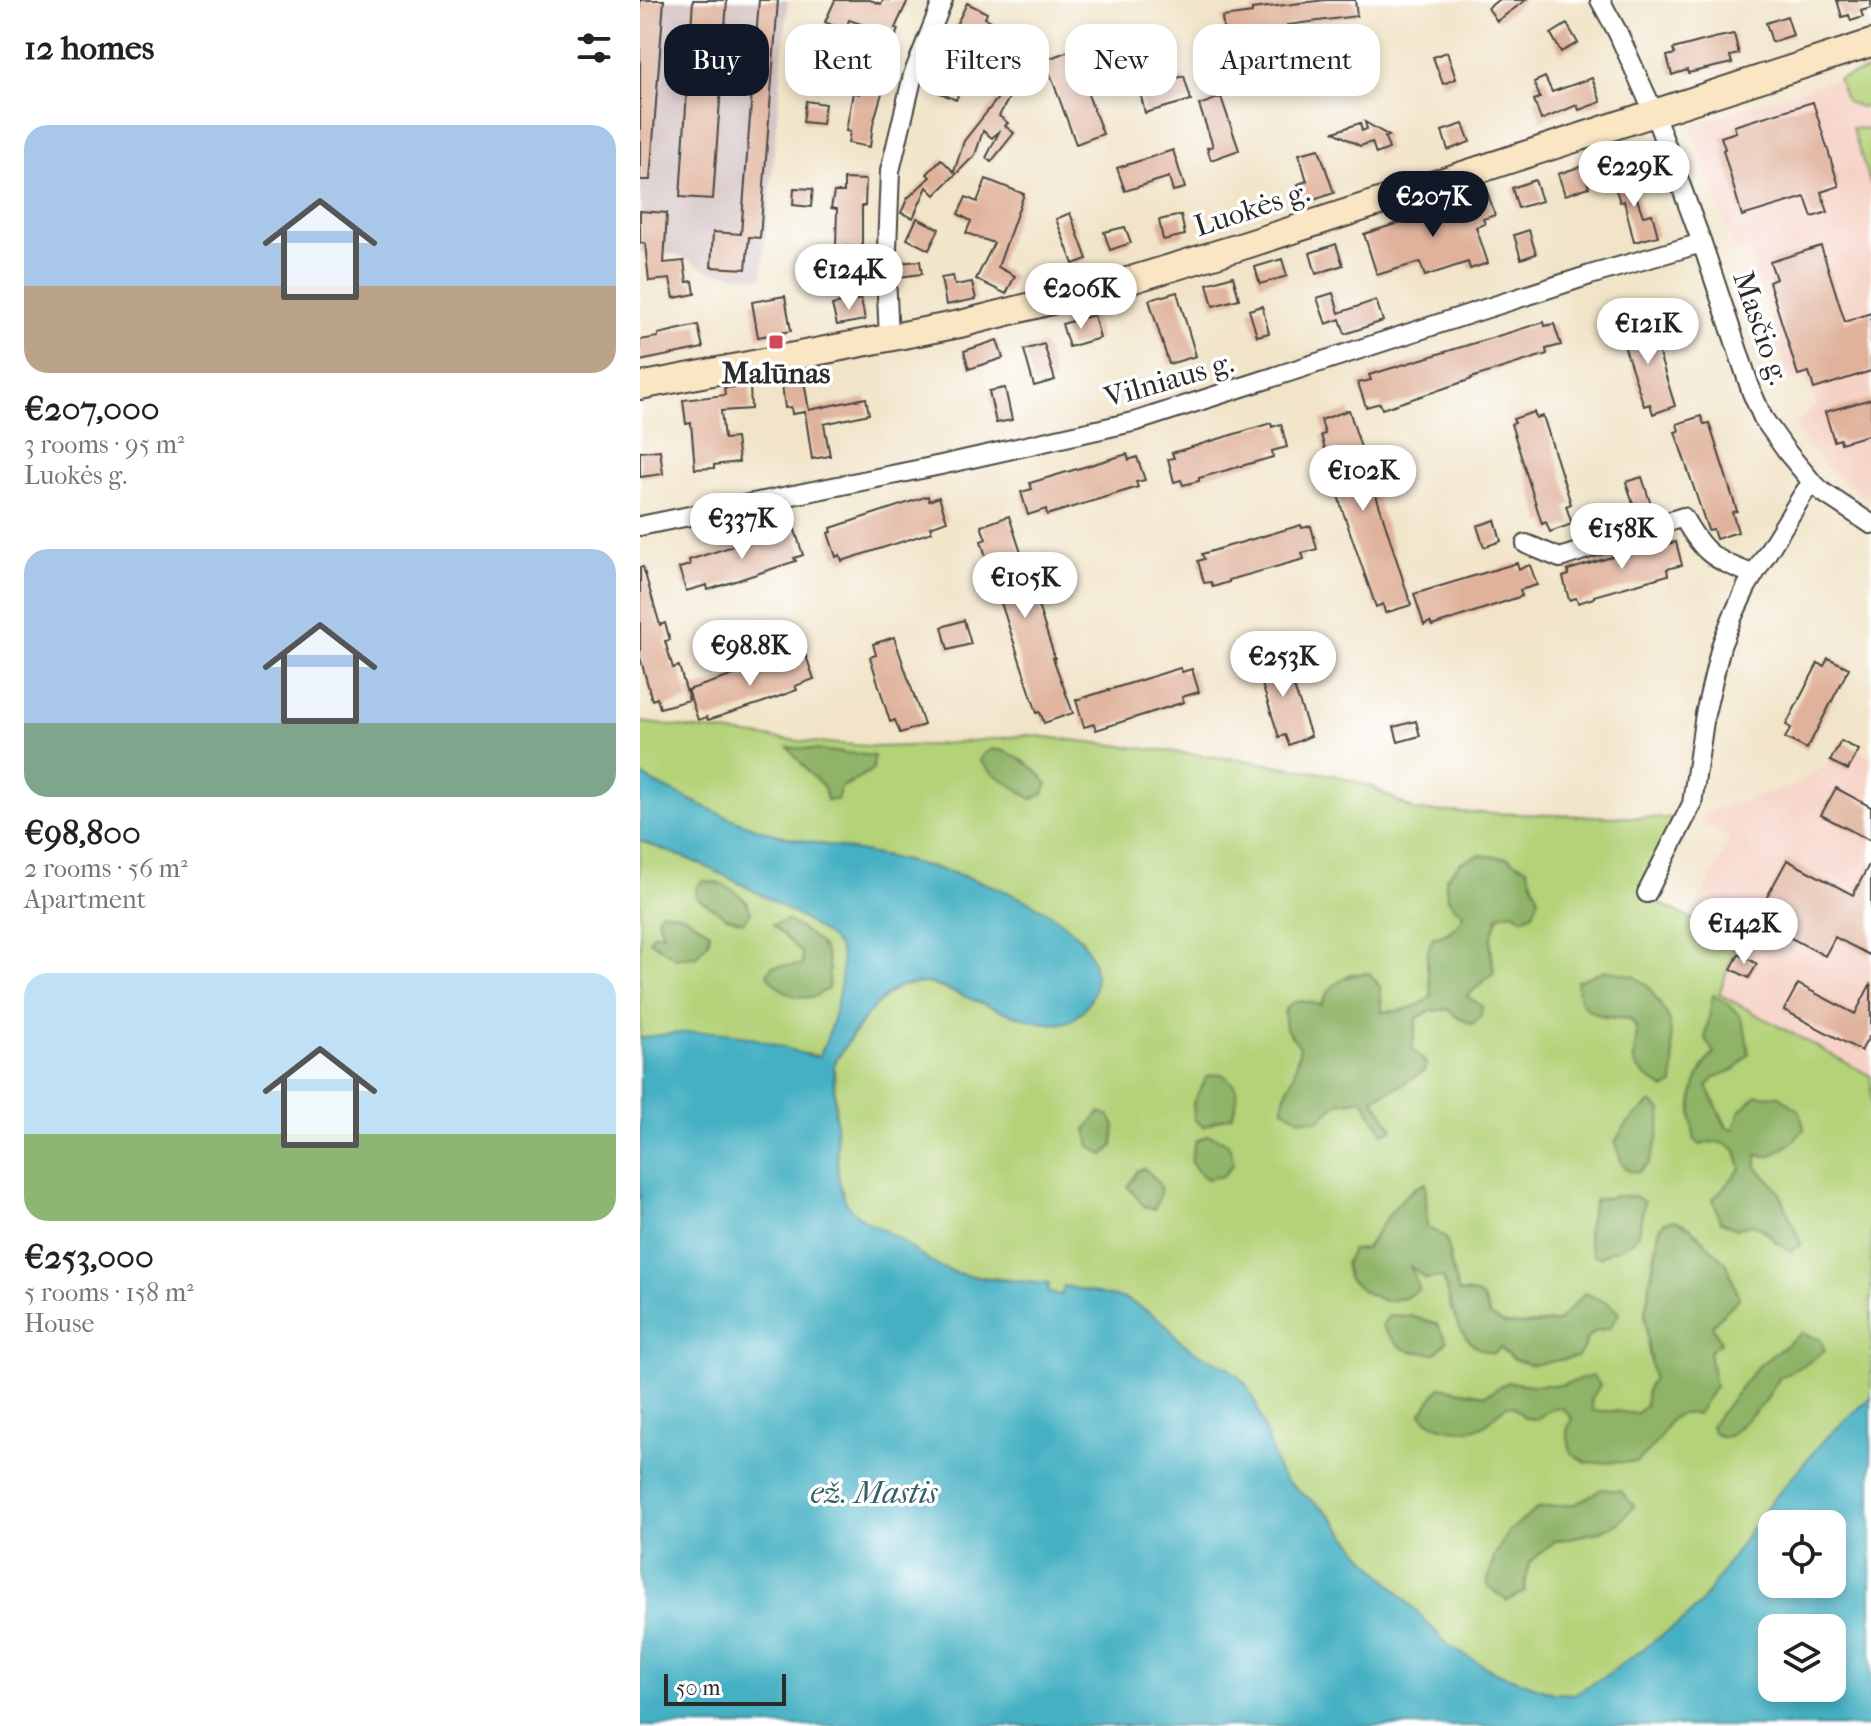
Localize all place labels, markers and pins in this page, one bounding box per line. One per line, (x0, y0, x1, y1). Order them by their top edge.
pin: €229K (1578, 141, 1690, 209)
pin: €207K (1377, 171, 1489, 239)
pin: €124K (793, 244, 905, 312)
pin: €206K (1025, 263, 1137, 331)
pin: €121K (1592, 298, 1704, 366)
marker: Malūnas (767, 333, 785, 351)
place label: Malūnas (722, 356, 830, 391)
pin: €102K (1307, 445, 1419, 513)
pin: €337K (686, 493, 798, 561)
pin: €158K (1566, 503, 1678, 571)
pin: €105K (969, 552, 1081, 620)
pin: €98.8K (685, 620, 815, 688)
pin: €253K (1227, 631, 1339, 699)
pin: €142K (1688, 898, 1800, 966)

